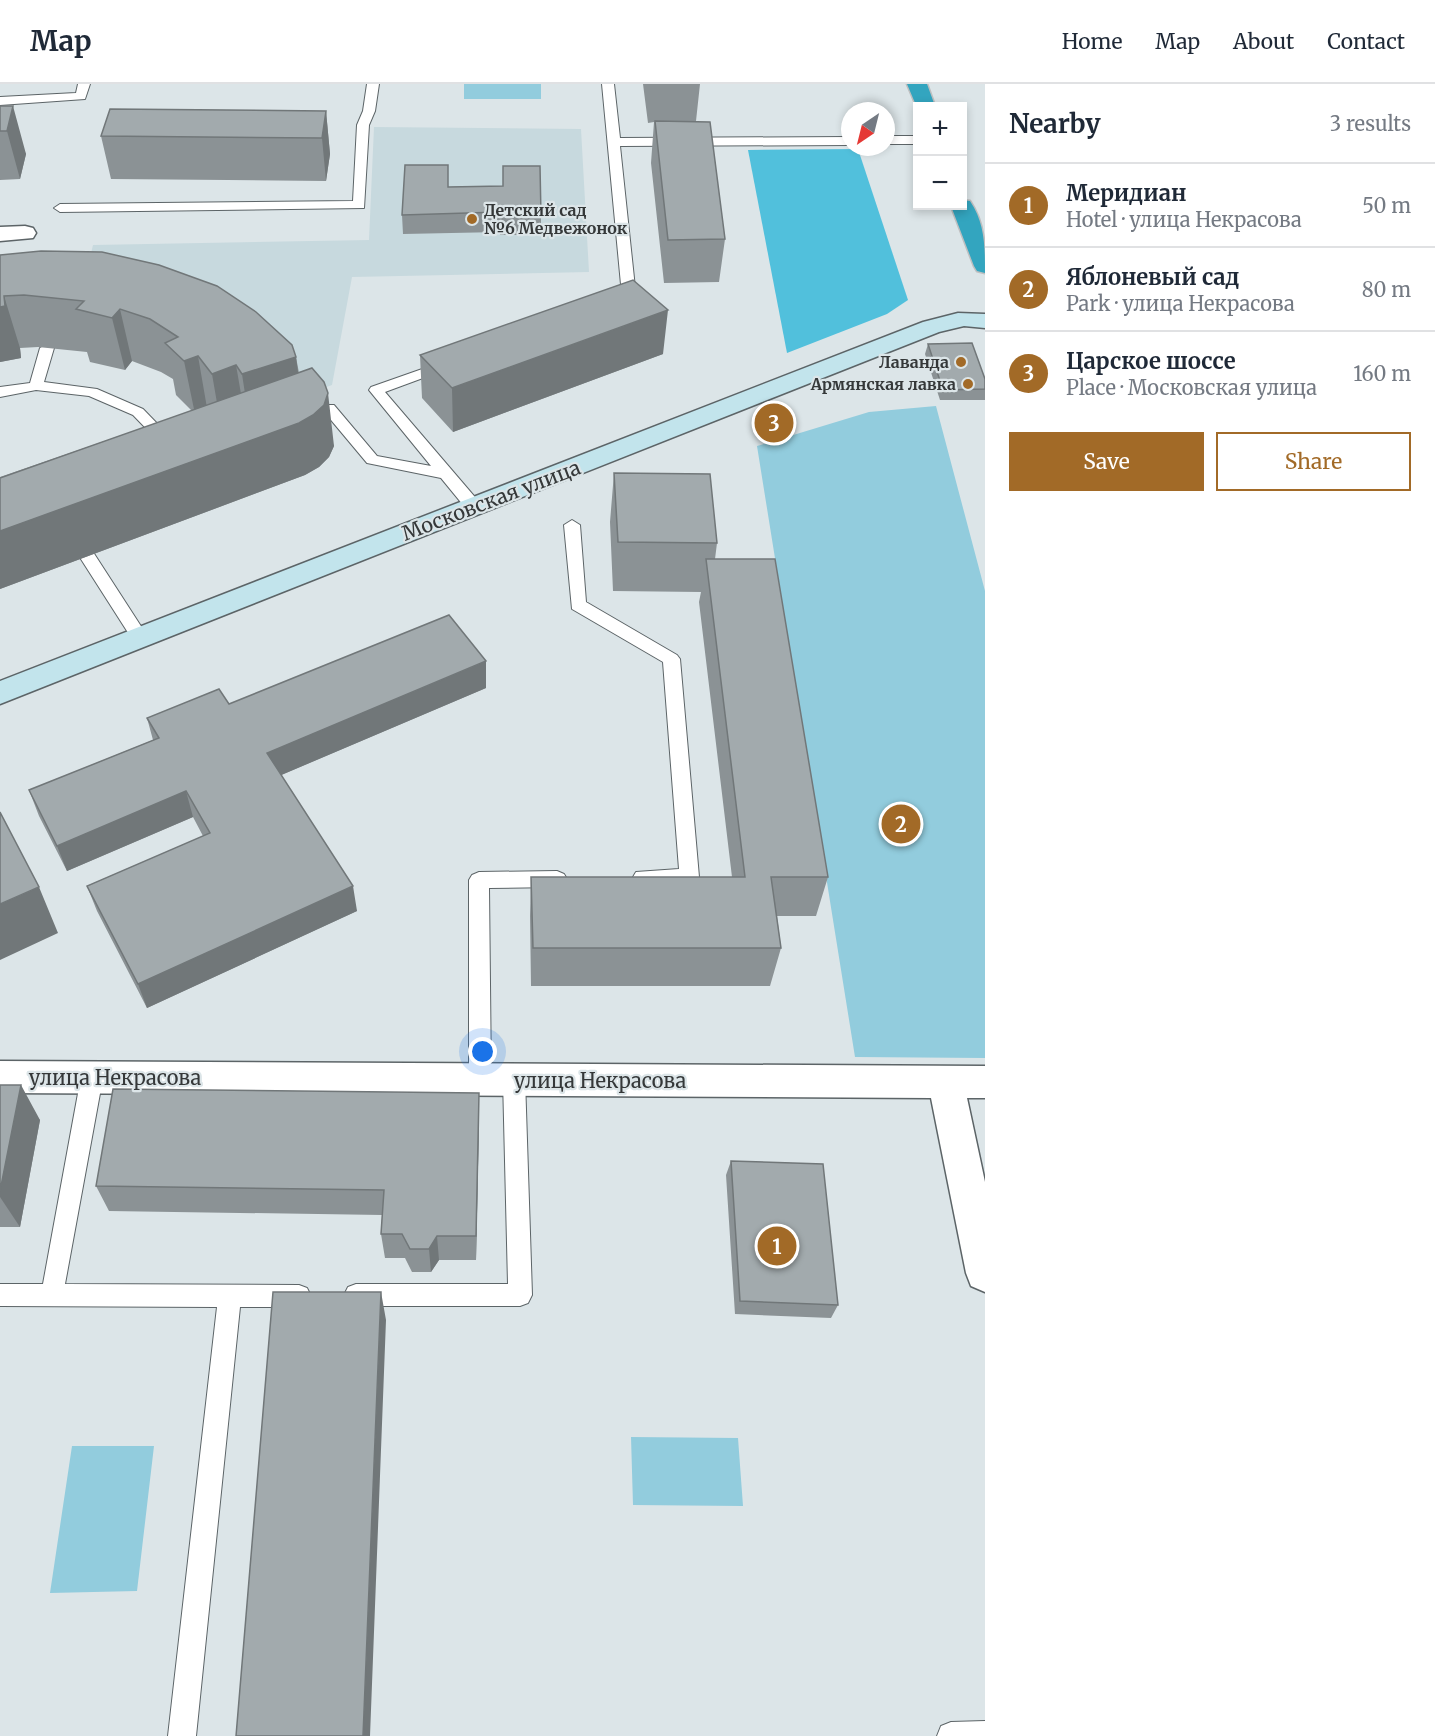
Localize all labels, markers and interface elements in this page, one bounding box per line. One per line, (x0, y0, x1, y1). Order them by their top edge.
text: Map (30, 23, 92, 59)
text: Home (1062, 28, 1122, 55)
text: Map (1155, 28, 1200, 55)
text: About (1233, 28, 1294, 55)
text: Contact (1327, 28, 1405, 55)
north arrow (841, 102, 895, 156)
map controls (913, 102, 967, 210)
button: + (913, 102, 967, 156)
text: Nearby (1009, 107, 1101, 140)
text: 3 results (1330, 111, 1411, 136)
button: − (913, 156, 967, 210)
text: Меридиан (1066, 179, 1186, 207)
text: 1 (1024, 193, 1033, 218)
text: 50 m (1362, 193, 1411, 218)
place label: Детский сад №6 Медвежонок (484, 200, 628, 238)
text: Hotel · улица Некрасова (1066, 207, 1302, 232)
marker: Детский сад №6 Медвежонок (465, 212, 479, 226)
text: Яблоневый сад (1066, 263, 1240, 291)
text: 2 (1023, 277, 1034, 302)
text: 80 m (1362, 277, 1411, 302)
text: Park · улица Некрасова (1066, 291, 1295, 316)
text: Царское шоссе (1066, 347, 1236, 375)
place label: Лаванда (879, 352, 949, 372)
marker: Лаванда (954, 355, 968, 369)
text: 3 (1023, 361, 1034, 386)
text: 160 m (1353, 361, 1411, 386)
place label: Армянская лавка (810, 374, 956, 394)
text: Place · Московская улица (1066, 375, 1317, 400)
marker: Армянская лавка (961, 377, 975, 391)
pin: 3 (754, 400, 794, 446)
button: Save (1009, 432, 1204, 491)
button: Share (1216, 432, 1411, 491)
street label: Московская улица (398, 454, 584, 546)
pin: 2 (882, 802, 920, 846)
your location (468, 1037, 497, 1066)
street label: улица Некрасова (29, 1065, 202, 1090)
street label: улица Некрасова (514, 1068, 687, 1093)
pin: 1 (758, 1224, 796, 1268)

